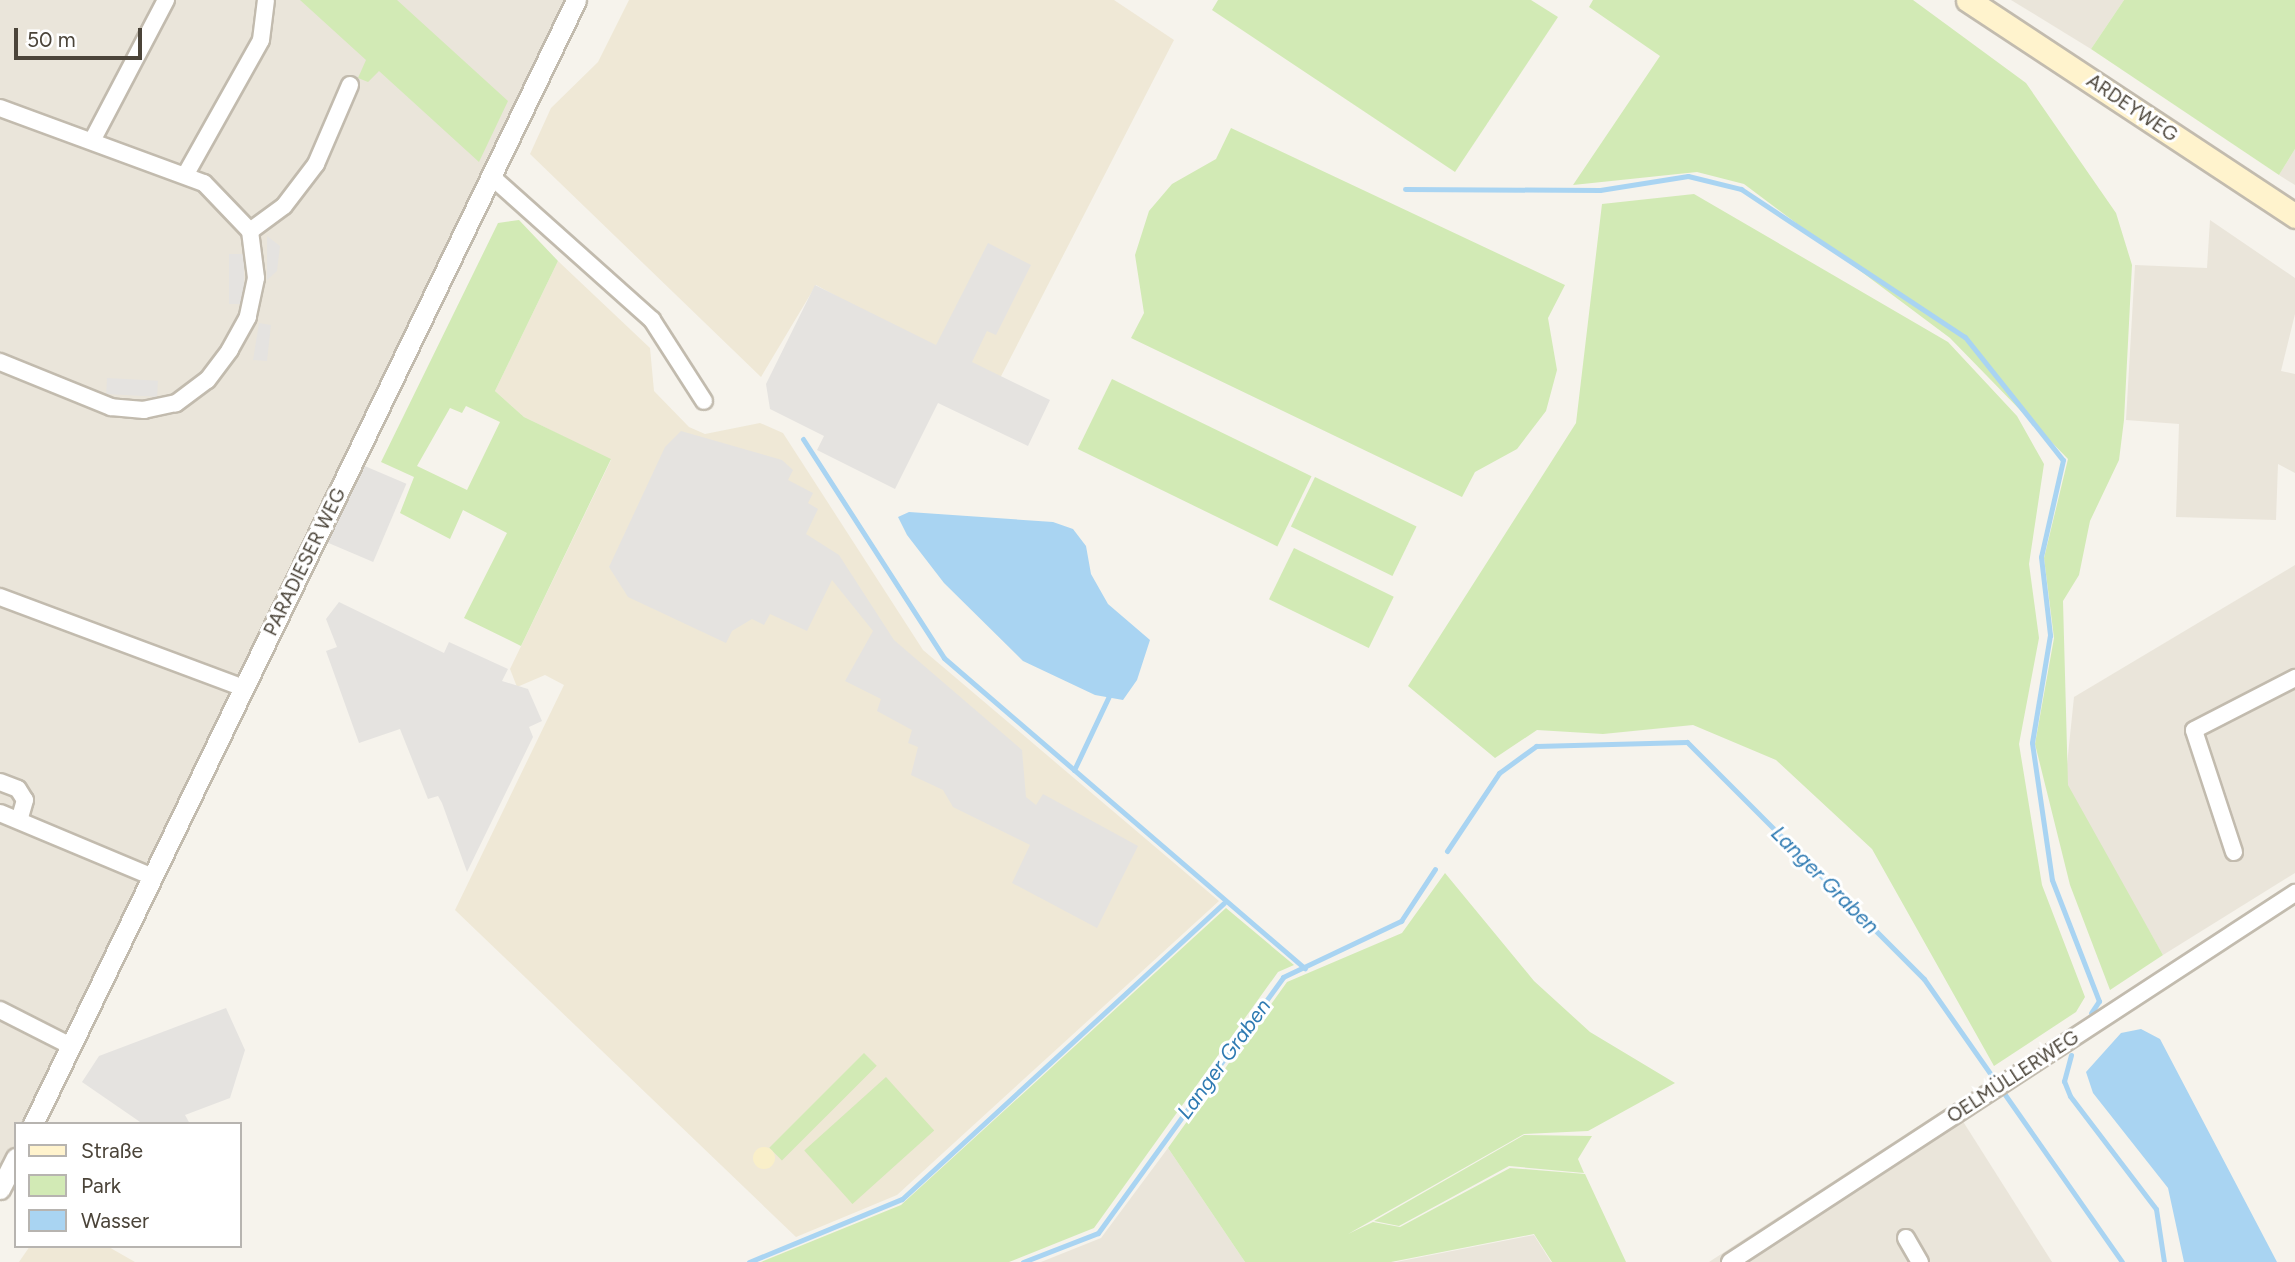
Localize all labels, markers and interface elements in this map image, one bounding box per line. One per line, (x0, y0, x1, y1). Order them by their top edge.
scale bar (18, 14, 145, 58)
text: 50 m (27, 27, 76, 52)
street label: ARDEYWEG (2082, 69, 2182, 147)
street label: PARADIESER WEG (259, 484, 351, 640)
water label: Langer Graben (1766, 821, 1884, 939)
water label: Langer Graben (1172, 994, 1276, 1124)
street label: OELMÜLLERWEG (1943, 1026, 2083, 1128)
legend (14, 1122, 242, 1248)
text: Straße (81, 1138, 143, 1163)
text: Park (81, 1173, 121, 1198)
text: Wasser (81, 1208, 149, 1233)

